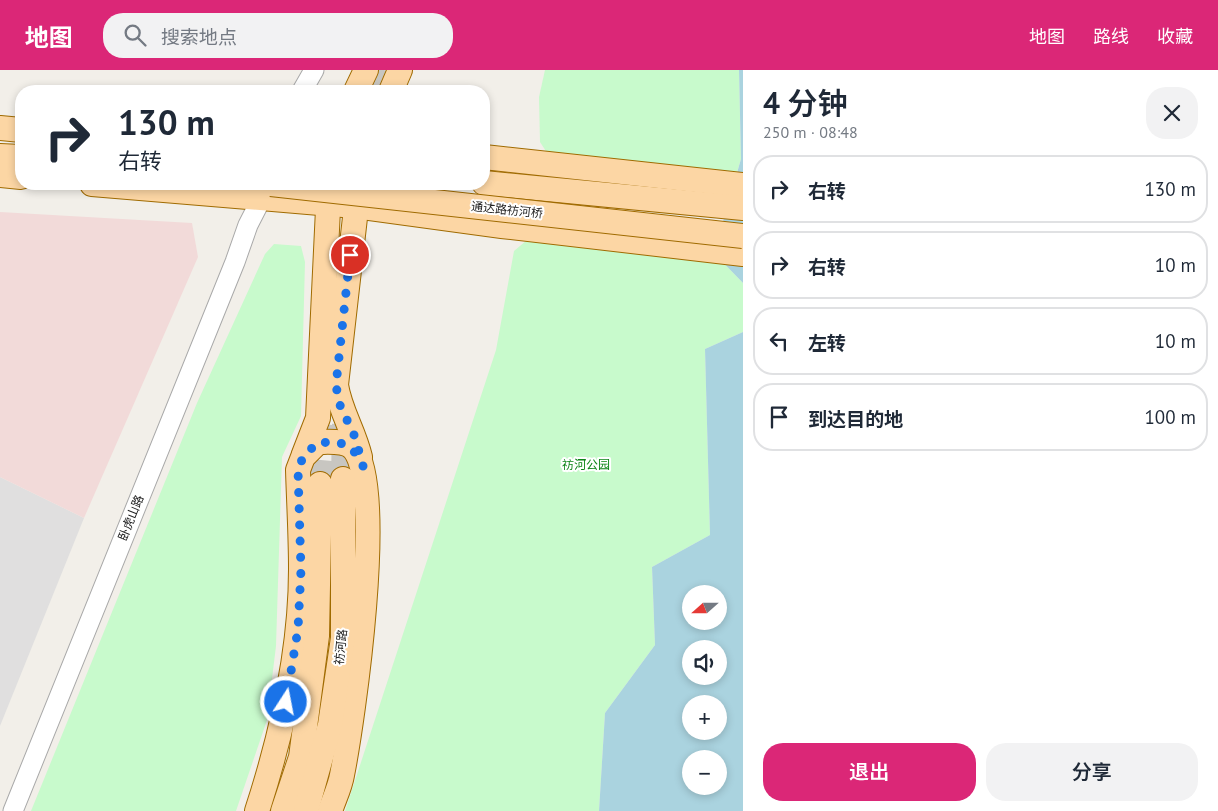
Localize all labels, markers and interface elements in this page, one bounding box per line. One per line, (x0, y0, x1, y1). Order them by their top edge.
search box (103, 13, 453, 58)
icon: search (121, 21, 149, 49)
text: 地图 (25, 22, 73, 53)
text: 搜索地点 (161, 25, 237, 49)
text: 地图 (1029, 25, 1065, 48)
text: 路线 (1093, 25, 1129, 48)
text: 收藏 (1157, 25, 1193, 48)
text: 4 分钟 (763, 83, 848, 122)
button: close (1146, 87, 1198, 139)
text: 130 m (118, 99, 215, 145)
icon: right (35, 105, 100, 170)
text: 250 m · 08:48 (763, 122, 858, 142)
text: 右转 (118, 147, 162, 175)
icon: right (765, 175, 793, 203)
text: 130 m (1144, 177, 1196, 201)
text: 右转 (808, 179, 846, 203)
street label: 通达路祊河桥 (470, 198, 544, 221)
pin (329, 234, 371, 276)
icon: arrive (336, 241, 364, 269)
icon: right (765, 251, 793, 279)
text: 10 m (1155, 253, 1196, 277)
text: 右转 (808, 255, 846, 279)
icon: left (765, 327, 793, 355)
text: 10 m (1155, 329, 1196, 353)
text: 左转 (808, 331, 846, 355)
icon: arrive (765, 403, 793, 431)
text: 100 m (1144, 405, 1196, 429)
text: 到达目的地 (808, 407, 903, 431)
park label: 祊河公园 (562, 457, 610, 472)
street label: 卧虎山路 (115, 493, 146, 543)
north arrow (682, 585, 728, 630)
map controls (682, 585, 727, 795)
street label: 祊河路 (331, 628, 350, 666)
button: sound (682, 640, 727, 685)
position arrow (259, 675, 311, 727)
button: + (682, 695, 727, 740)
button: 退出 (763, 743, 976, 801)
button: 分享 (986, 743, 1198, 801)
button: − (682, 750, 727, 795)

